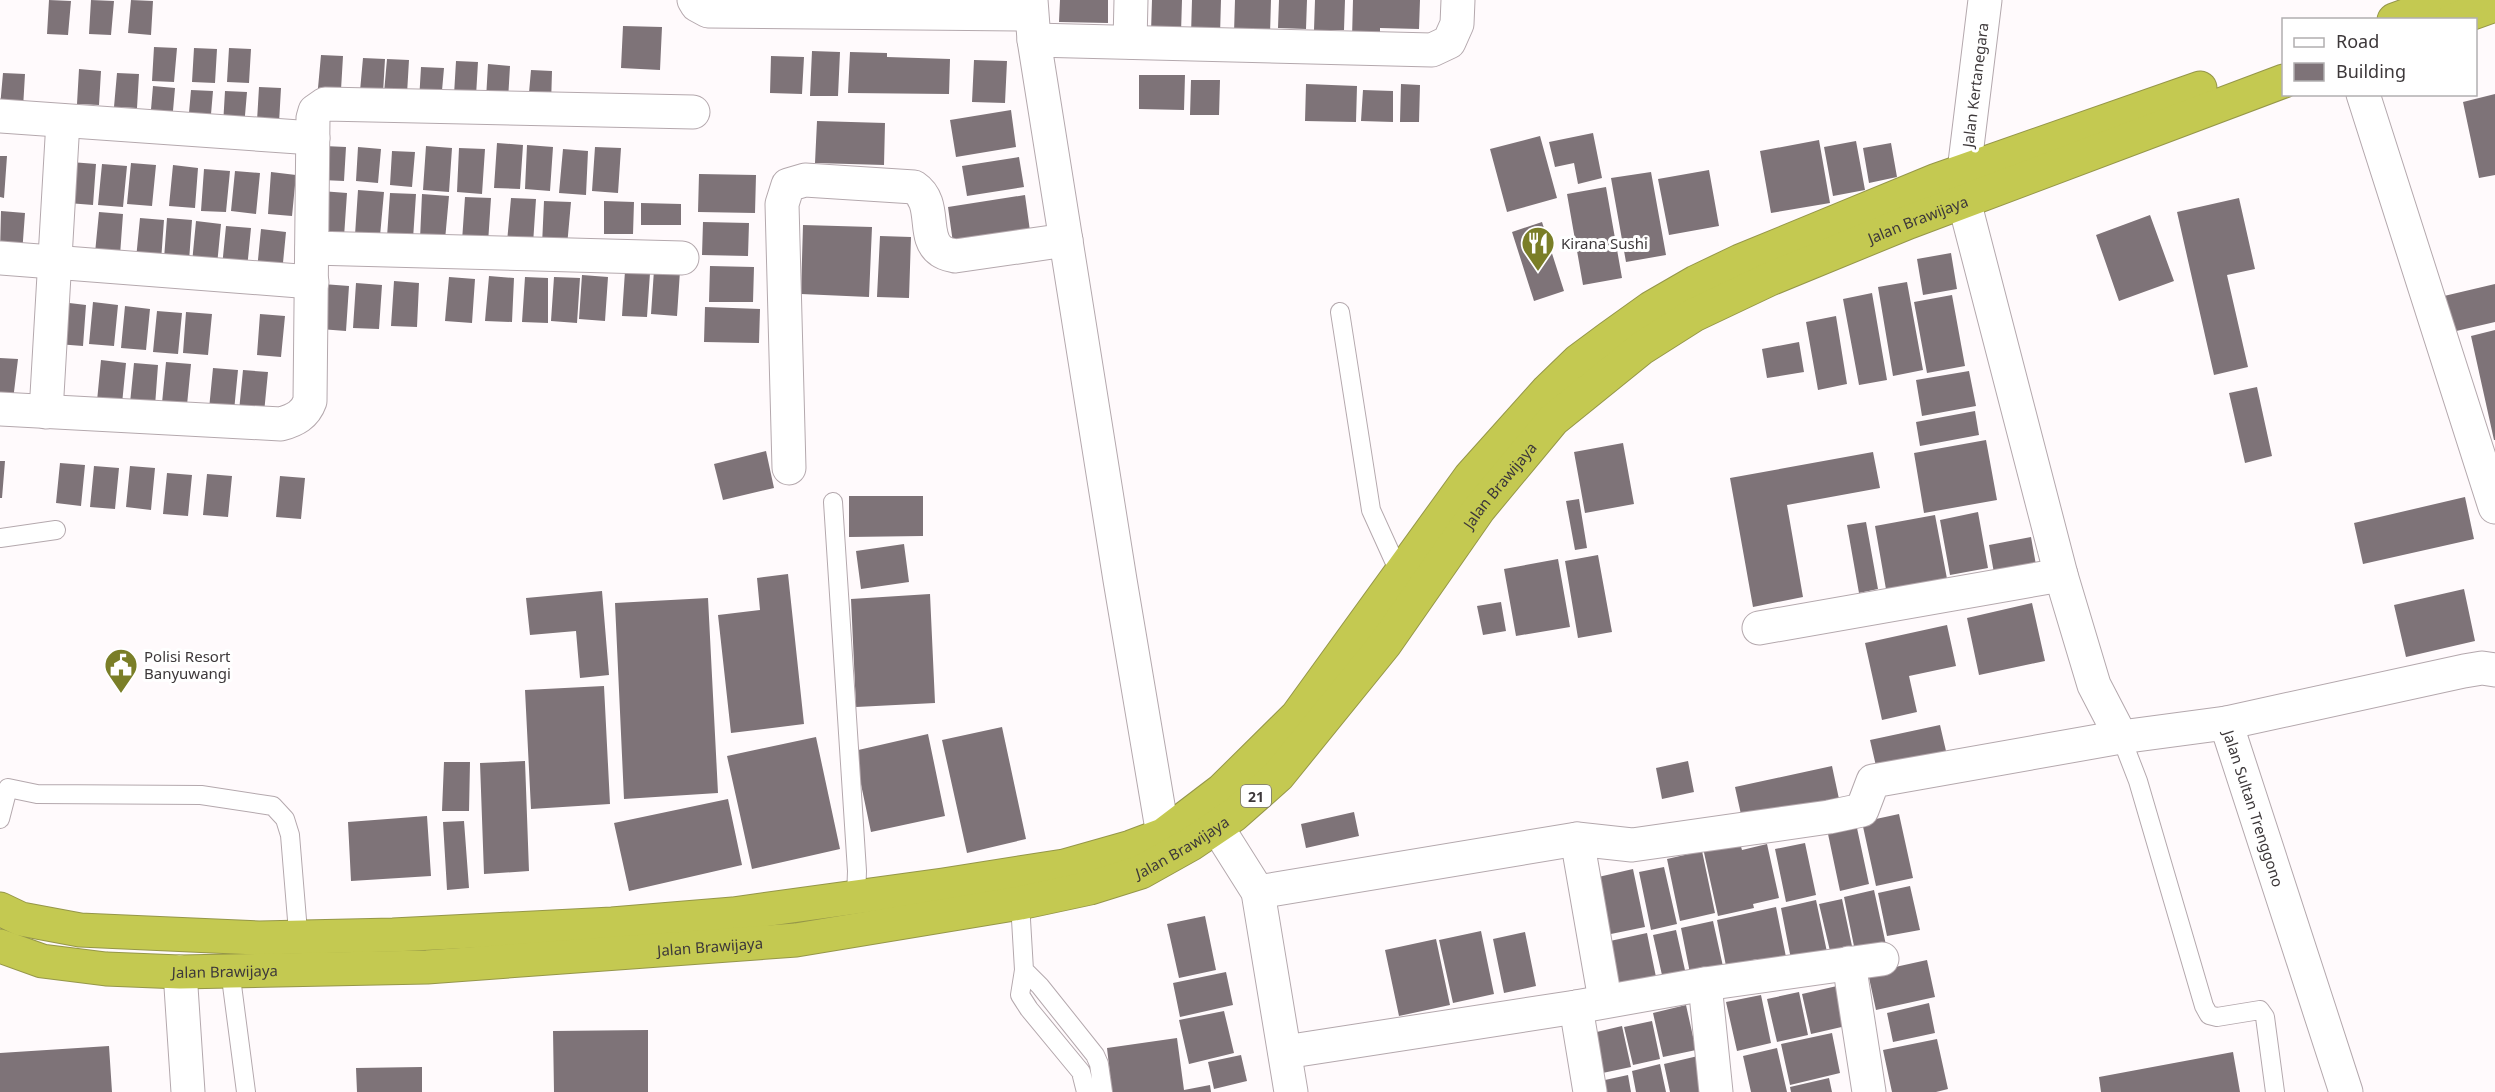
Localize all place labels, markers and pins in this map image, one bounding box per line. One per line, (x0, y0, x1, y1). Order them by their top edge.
restaurant icon: Kirana Sushi (1520, 225, 1556, 272)
place label: Kirana Sushi (1561, 233, 1648, 253)
place label: Polisi Resort Banyuwangi (144, 646, 231, 683)
public building icon: Polisi Resort Banyuwangi (103, 647, 139, 694)

